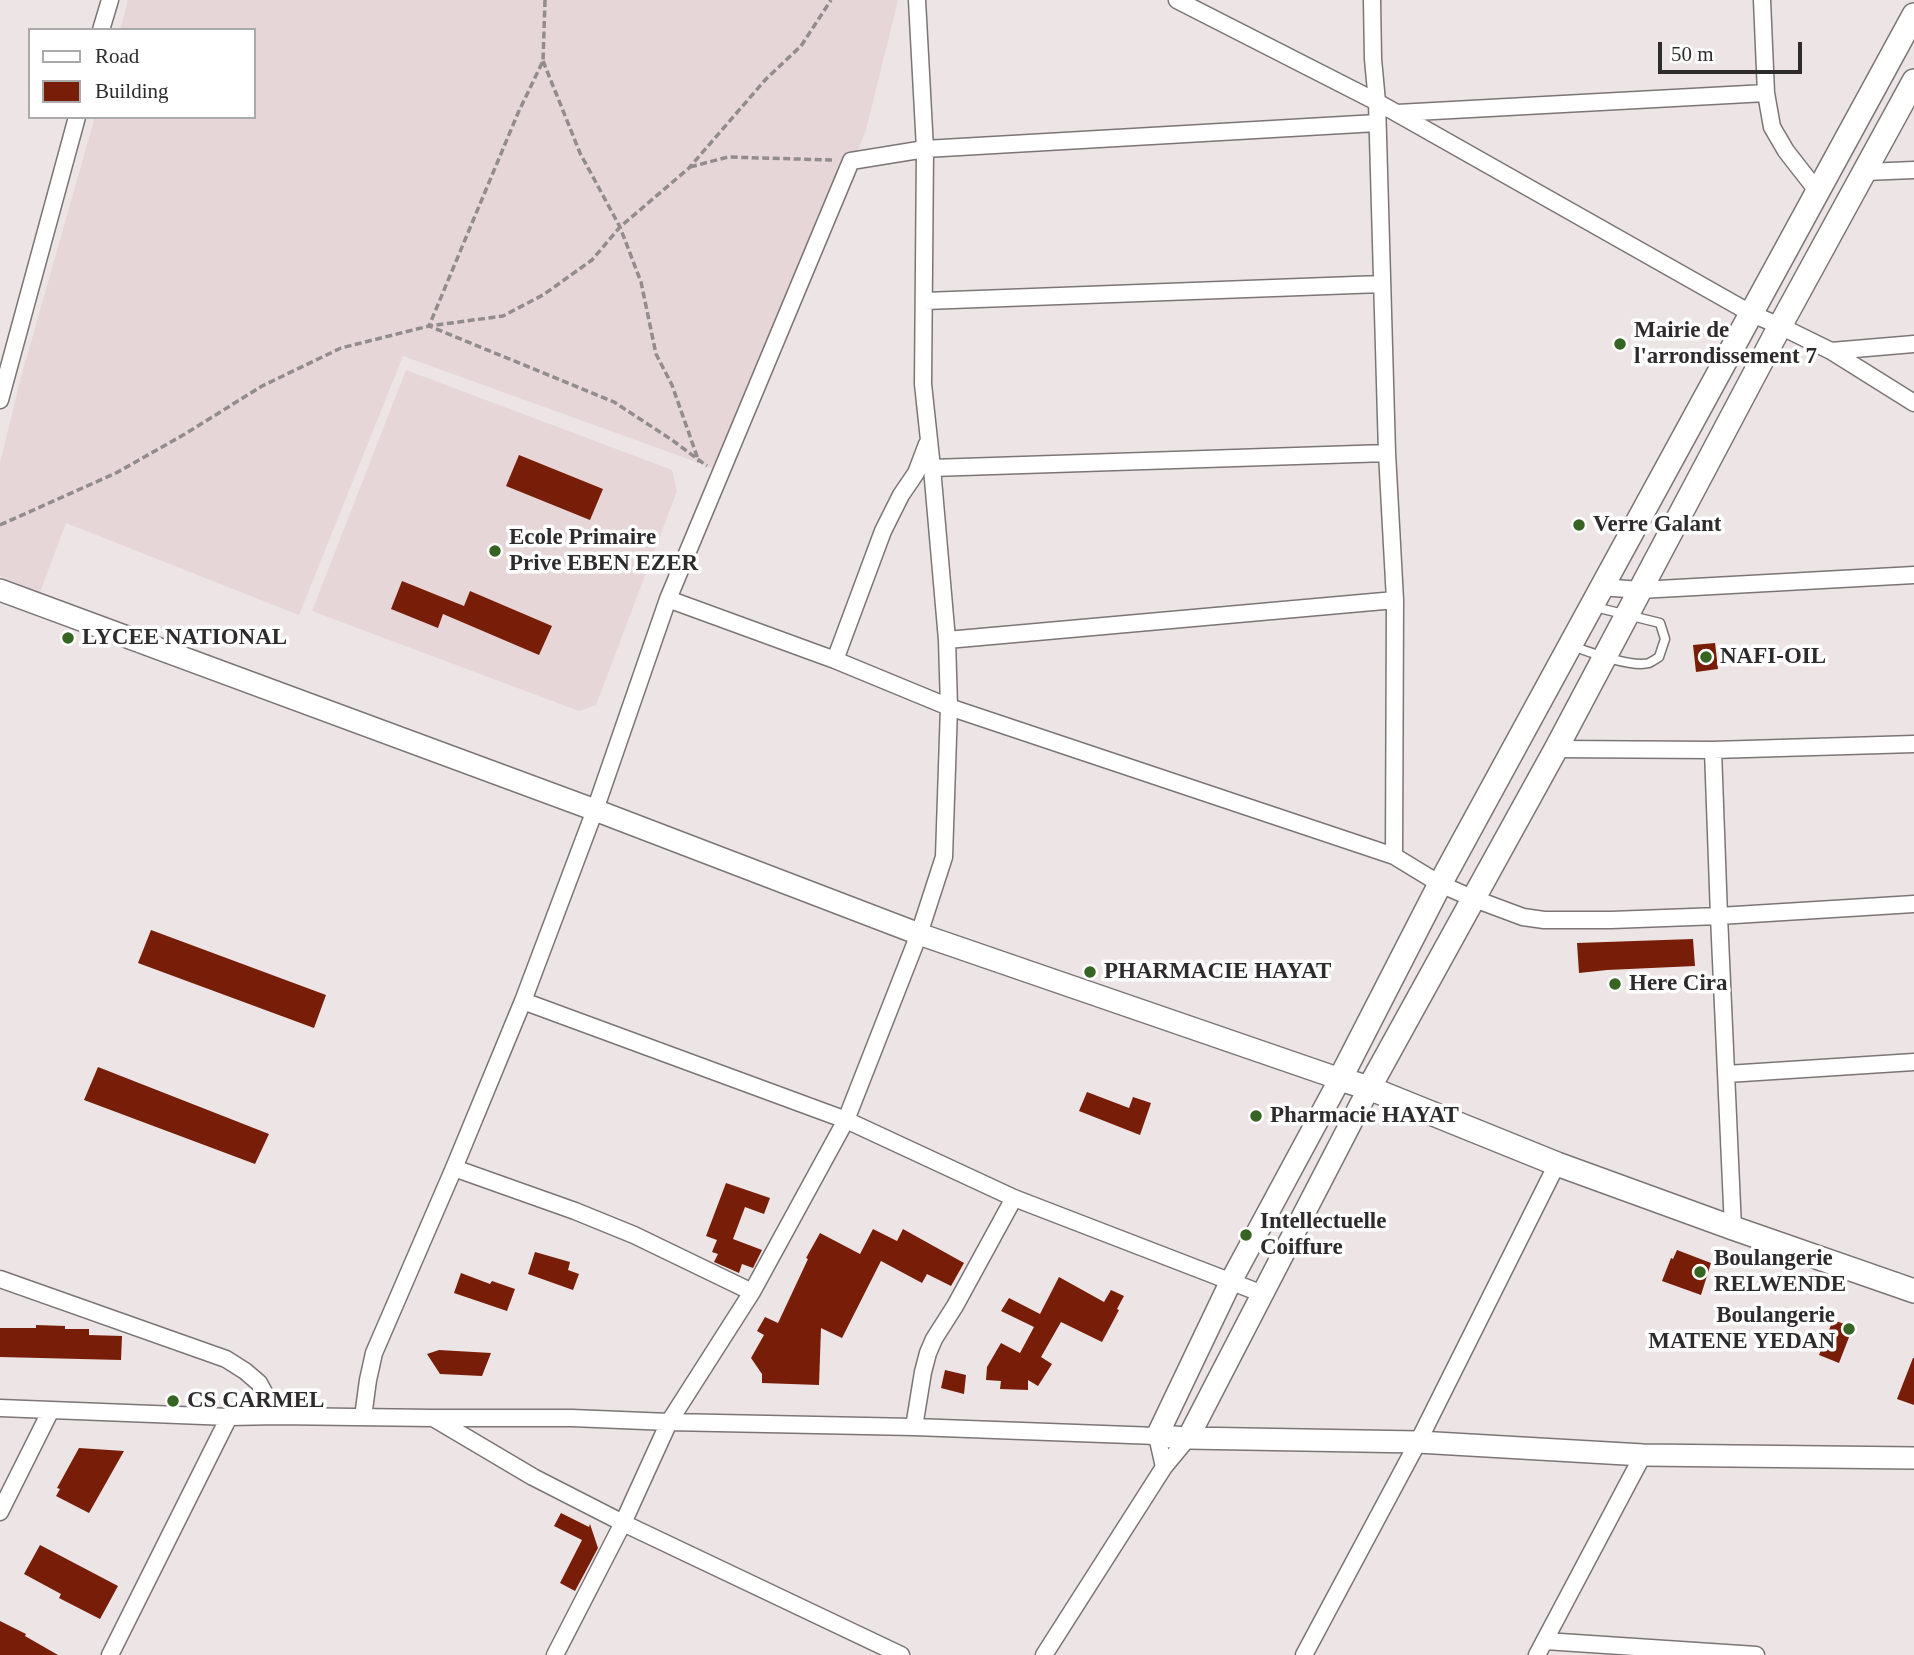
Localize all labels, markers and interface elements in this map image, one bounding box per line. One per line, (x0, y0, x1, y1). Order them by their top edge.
legend (28, 28, 256, 119)
scale bar (1662, 28, 1806, 72)
text: 50 m (1671, 42, 1714, 66)
text: Road (95, 44, 139, 68)
text: Building (95, 79, 169, 103)
place label: Mairie de l'arrondissement 7 (1634, 317, 1817, 371)
marker: Mairie de l'arrondissement 7 (1612, 336, 1628, 352)
place label: Verre Galant (1593, 511, 1721, 539)
marker: Verre Galant (1571, 517, 1587, 533)
place label: Ecole Primaire Prive EBEN EZER (509, 524, 698, 578)
marker: Ecole Primaire Prive EBEN EZER (487, 543, 503, 559)
place label: LYCEE NATIONAL (82, 624, 287, 652)
marker: LYCEE NATIONAL (60, 630, 76, 646)
place label: NAFI-OIL (1720, 643, 1826, 671)
marker: NAFI-OIL (1698, 649, 1714, 665)
place label: PHARMACIE HAYAT (1104, 958, 1331, 986)
marker: PHARMACIE HAYAT (1082, 964, 1098, 980)
place label: Here Cira (1629, 970, 1728, 998)
marker: Here Cira (1607, 976, 1623, 992)
place label: Pharmacie HAYAT (1270, 1102, 1459, 1130)
marker: Pharmacie HAYAT (1248, 1108, 1264, 1124)
place label: Intellectuelle Coiffure (1260, 1208, 1386, 1262)
marker: Intellectuelle Coiffure (1238, 1227, 1254, 1243)
place label: Boulangerie RELWENDE (1714, 1245, 1846, 1299)
marker: Boulangerie RELWENDE (1692, 1264, 1708, 1280)
place label: Boulangerie MATENE YEDAN (1648, 1302, 1835, 1356)
marker: Boulangerie MATENE YEDAN (1841, 1321, 1857, 1337)
place label: CS CARMEL (187, 1387, 324, 1415)
marker: CS CARMEL (165, 1393, 181, 1409)

